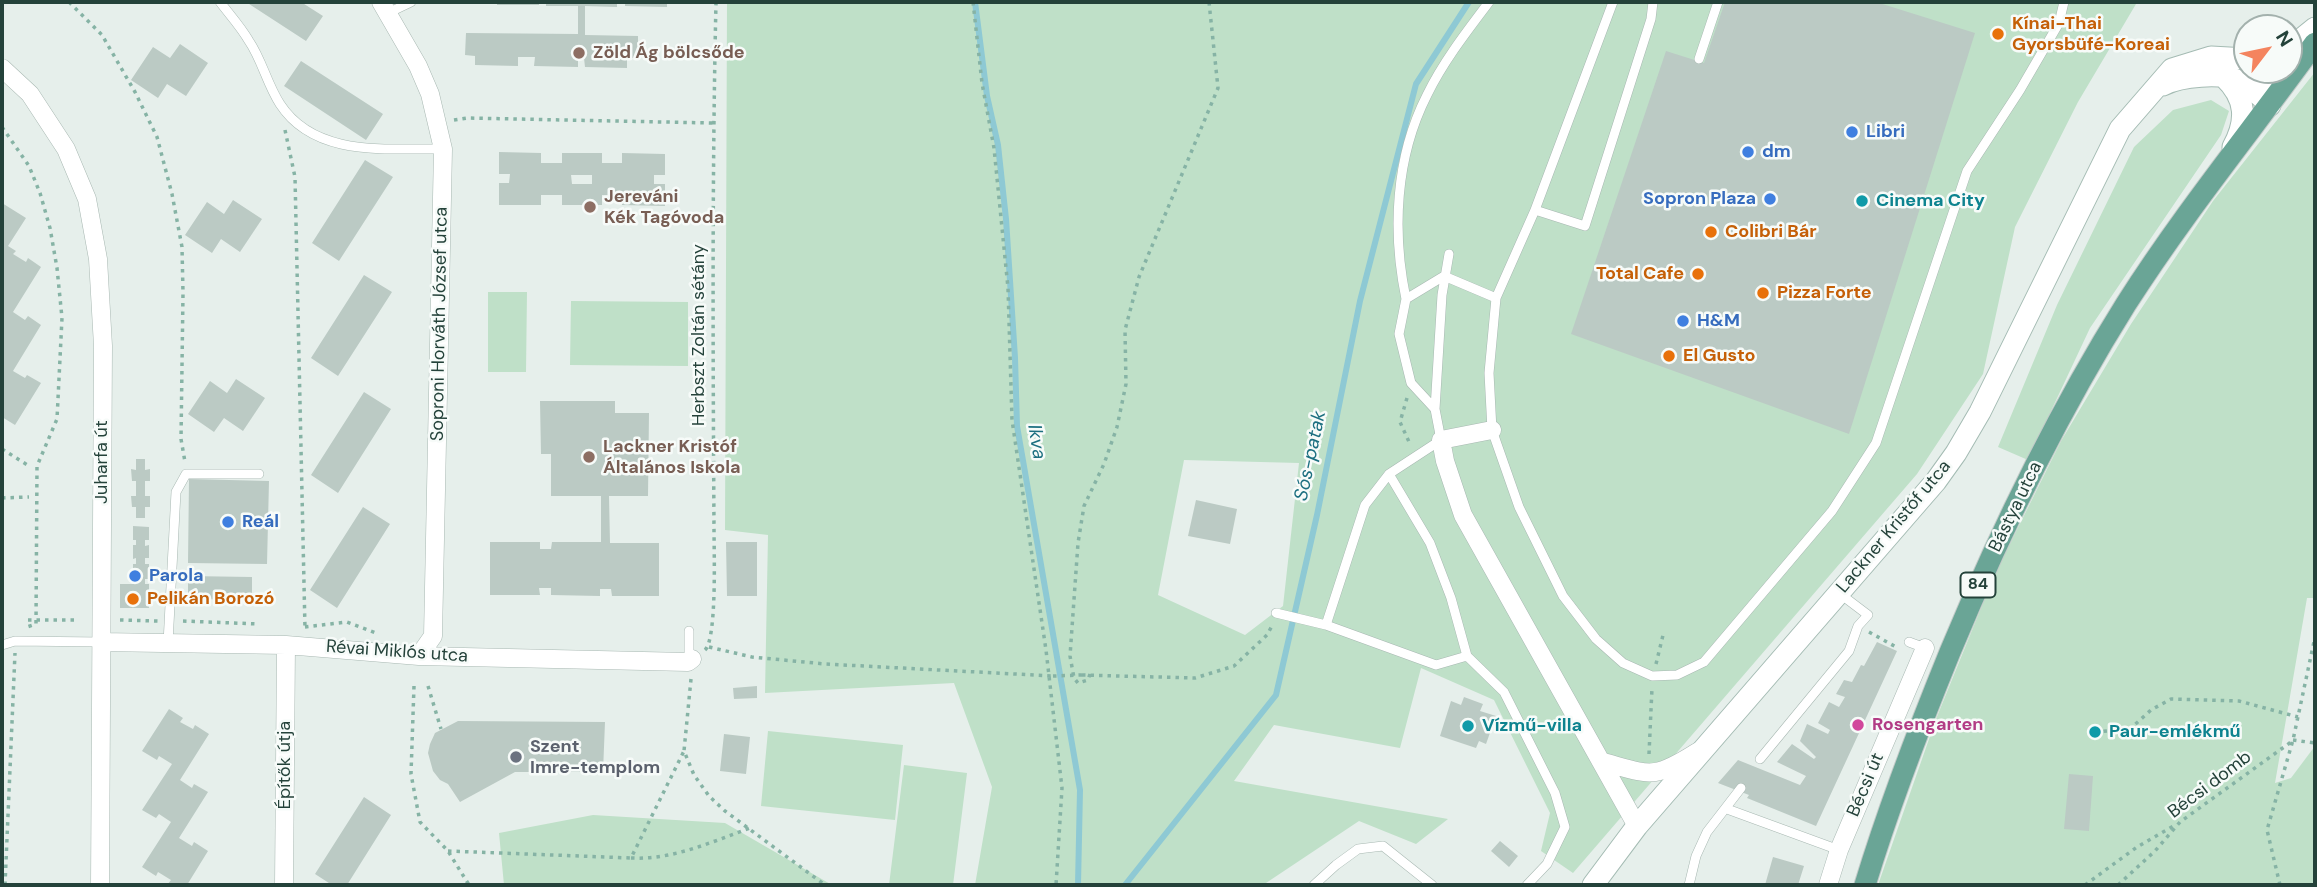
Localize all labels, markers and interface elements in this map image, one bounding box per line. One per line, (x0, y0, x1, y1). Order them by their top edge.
place label: Kínai-Thai Gyorsbüfé-Koreai (2012, 13, 2170, 56)
north arrow (2233, 14, 2303, 84)
marker: Kínai-Thai Gyorsbüfé-Koreai (1990, 26, 2006, 42)
text: N (2270, 26, 2299, 51)
place label: Zöld Ág bölcsőde (593, 42, 745, 64)
marker: Zöld Ág bölcsőde (571, 45, 587, 61)
place label: Libri (1866, 121, 1905, 143)
marker: Libri (1844, 124, 1860, 140)
place label: dm (1762, 141, 1791, 163)
marker: dm (1740, 144, 1756, 160)
place label: Jereváni Kék Tagóvoda (604, 186, 724, 228)
place label: Sopron Plaza (1643, 188, 1756, 210)
place label: Cinema City (1876, 190, 1985, 212)
marker: Sopron Plaza (1762, 191, 1778, 207)
marker: Cinema City (1854, 193, 1870, 209)
marker: Jereváni Kék Tagóvoda (582, 199, 598, 215)
street label: Soproni Horváth József utca (427, 207, 453, 441)
place label: Colibri Bár (1725, 221, 1817, 243)
marker: Colibri Bár (1703, 224, 1719, 240)
street label: Herbszt Zoltán sétány (688, 244, 710, 426)
place label: Total Cafe (1596, 263, 1684, 285)
marker: Total Cafe (1690, 266, 1706, 282)
place label: Pizza Forte (1777, 282, 1872, 304)
marker: Pizza Forte (1755, 285, 1771, 301)
place label: H&M (1697, 310, 1740, 332)
marker: H&M (1675, 313, 1691, 329)
place label: El Gusto (1683, 345, 1755, 367)
marker: El Gusto (1661, 348, 1677, 364)
water label: Sós-patak (1290, 409, 1332, 503)
street label: Juharfa út (91, 420, 113, 504)
water label: Ikva (1022, 423, 1050, 461)
place label: Lackner Kristóf Általános Iskola (603, 436, 741, 478)
marker: Lackner Kristóf Általános Iskola (581, 449, 597, 465)
street label: Lackner Kristóf utca (1832, 456, 1956, 598)
street label: Bástya utca (1985, 458, 2047, 556)
place label: Reál (242, 511, 279, 533)
marker: Reál (220, 514, 236, 530)
place label: Parola (149, 565, 204, 587)
marker: Parola (127, 568, 143, 584)
road number: 84 (1960, 572, 1996, 598)
place label: Pelikán Borozó (147, 588, 275, 610)
marker: Pelikán Borozó (125, 591, 141, 607)
street label: Révai Miklós utca (325, 636, 469, 668)
place label: Rosengarten (1872, 714, 1983, 736)
place label: Vízmű-villa (1482, 715, 1582, 737)
marker: Rosengarten (1850, 717, 1866, 733)
marker: Vízmű-villa (1460, 718, 1476, 734)
street label: Építők útja (274, 721, 296, 809)
place label: Paur-emlékmű (2109, 721, 2241, 743)
marker: Paur-emlékmű (2087, 724, 2103, 740)
place label: Szent Imre-templom (530, 736, 660, 778)
street label: Bécsi domb (2164, 747, 2256, 823)
marker: Szent Imre-templom (508, 749, 524, 765)
street label: Bécsi út (1843, 750, 1889, 820)

